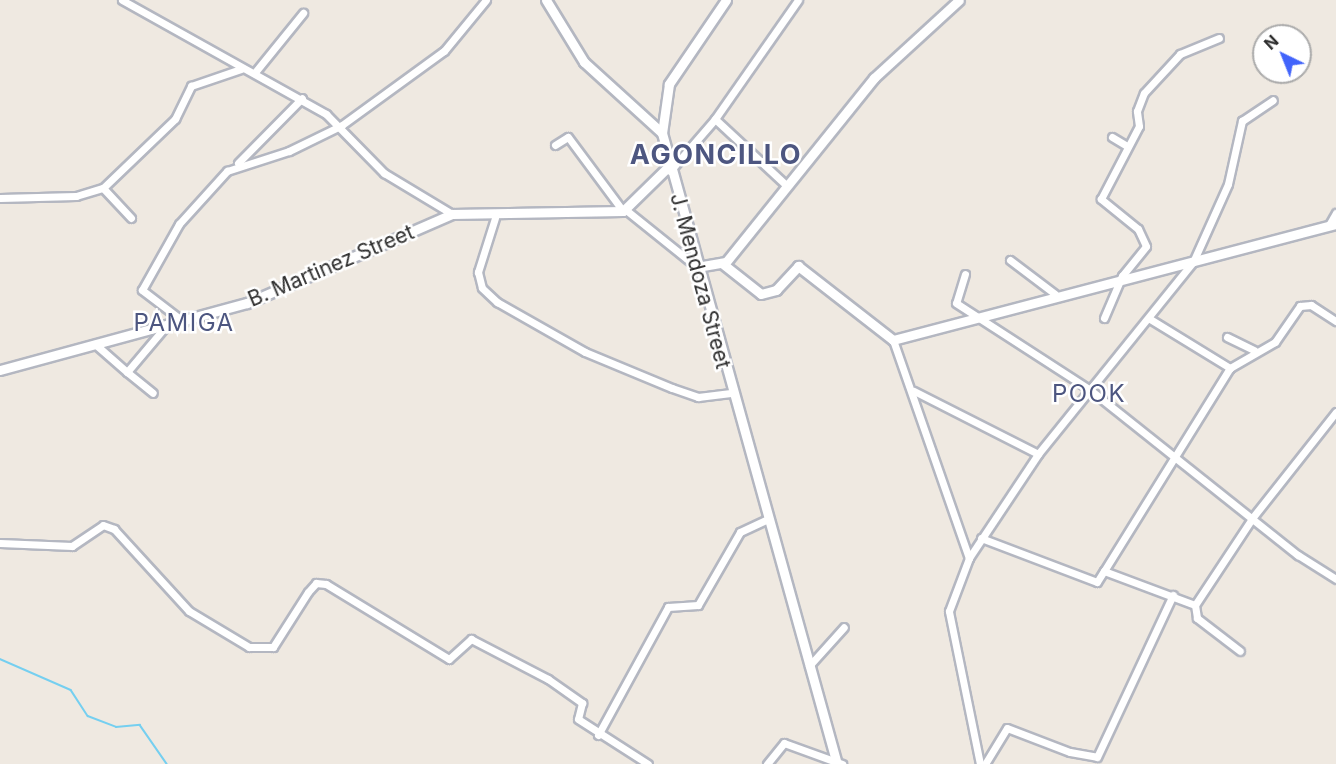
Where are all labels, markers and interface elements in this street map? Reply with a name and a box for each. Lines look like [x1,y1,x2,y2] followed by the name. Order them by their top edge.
[1252,24,1312,84] north arrow
[1260,31,1282,54] text: N
[630,139,802,171] district label: AGONCILLO
[664,191,736,371] street label: J. Mendoza Street
[244,220,418,312] street label: B. Martinez Street
[133,309,235,337] district label: PAMIGA
[1052,380,1126,408] district label: POOK

